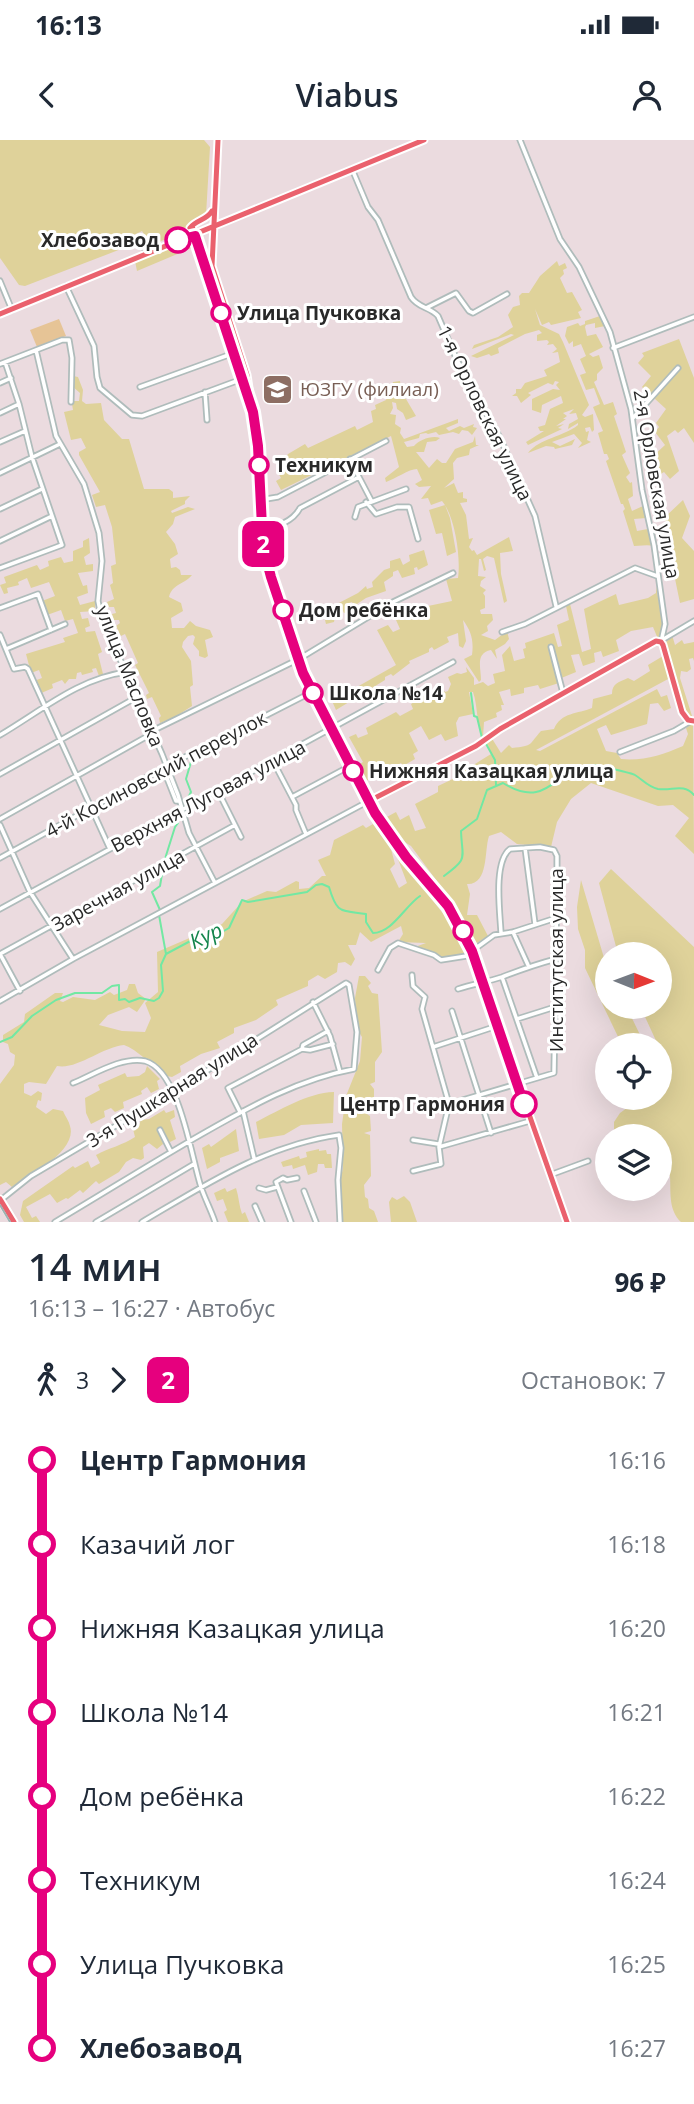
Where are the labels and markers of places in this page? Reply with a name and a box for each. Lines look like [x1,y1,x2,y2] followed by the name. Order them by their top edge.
[41,227,159,253] place label: Хлебозавод
[165,227,191,253] marker: Хлебозавод
[237,300,401,326] place label: Улица Пучковка
[211,303,231,323] marker: Улица Пучковка
[260,372,294,406] school or university icon: ЮЗГУ (филиал)
[300,376,439,402] place label: ЮЗГУ (филиал)
[275,452,373,478] place label: Техникум
[249,455,269,475] marker: Техникум
[299,597,428,623] place label: Дом ребёнка
[273,600,293,620] marker: Дом ребёнка
[329,680,443,706] place label: Школа №14
[303,683,323,703] marker: Школа №14
[369,758,614,784] place label: Нижняя Казацкая улица
[343,761,363,781] marker: Нижняя Казацкая улица
[453,921,473,941] unlabelled marker
[339,1091,505,1117] place label: Центр Гармония
[511,1091,537,1117] marker: Центр Гармония

